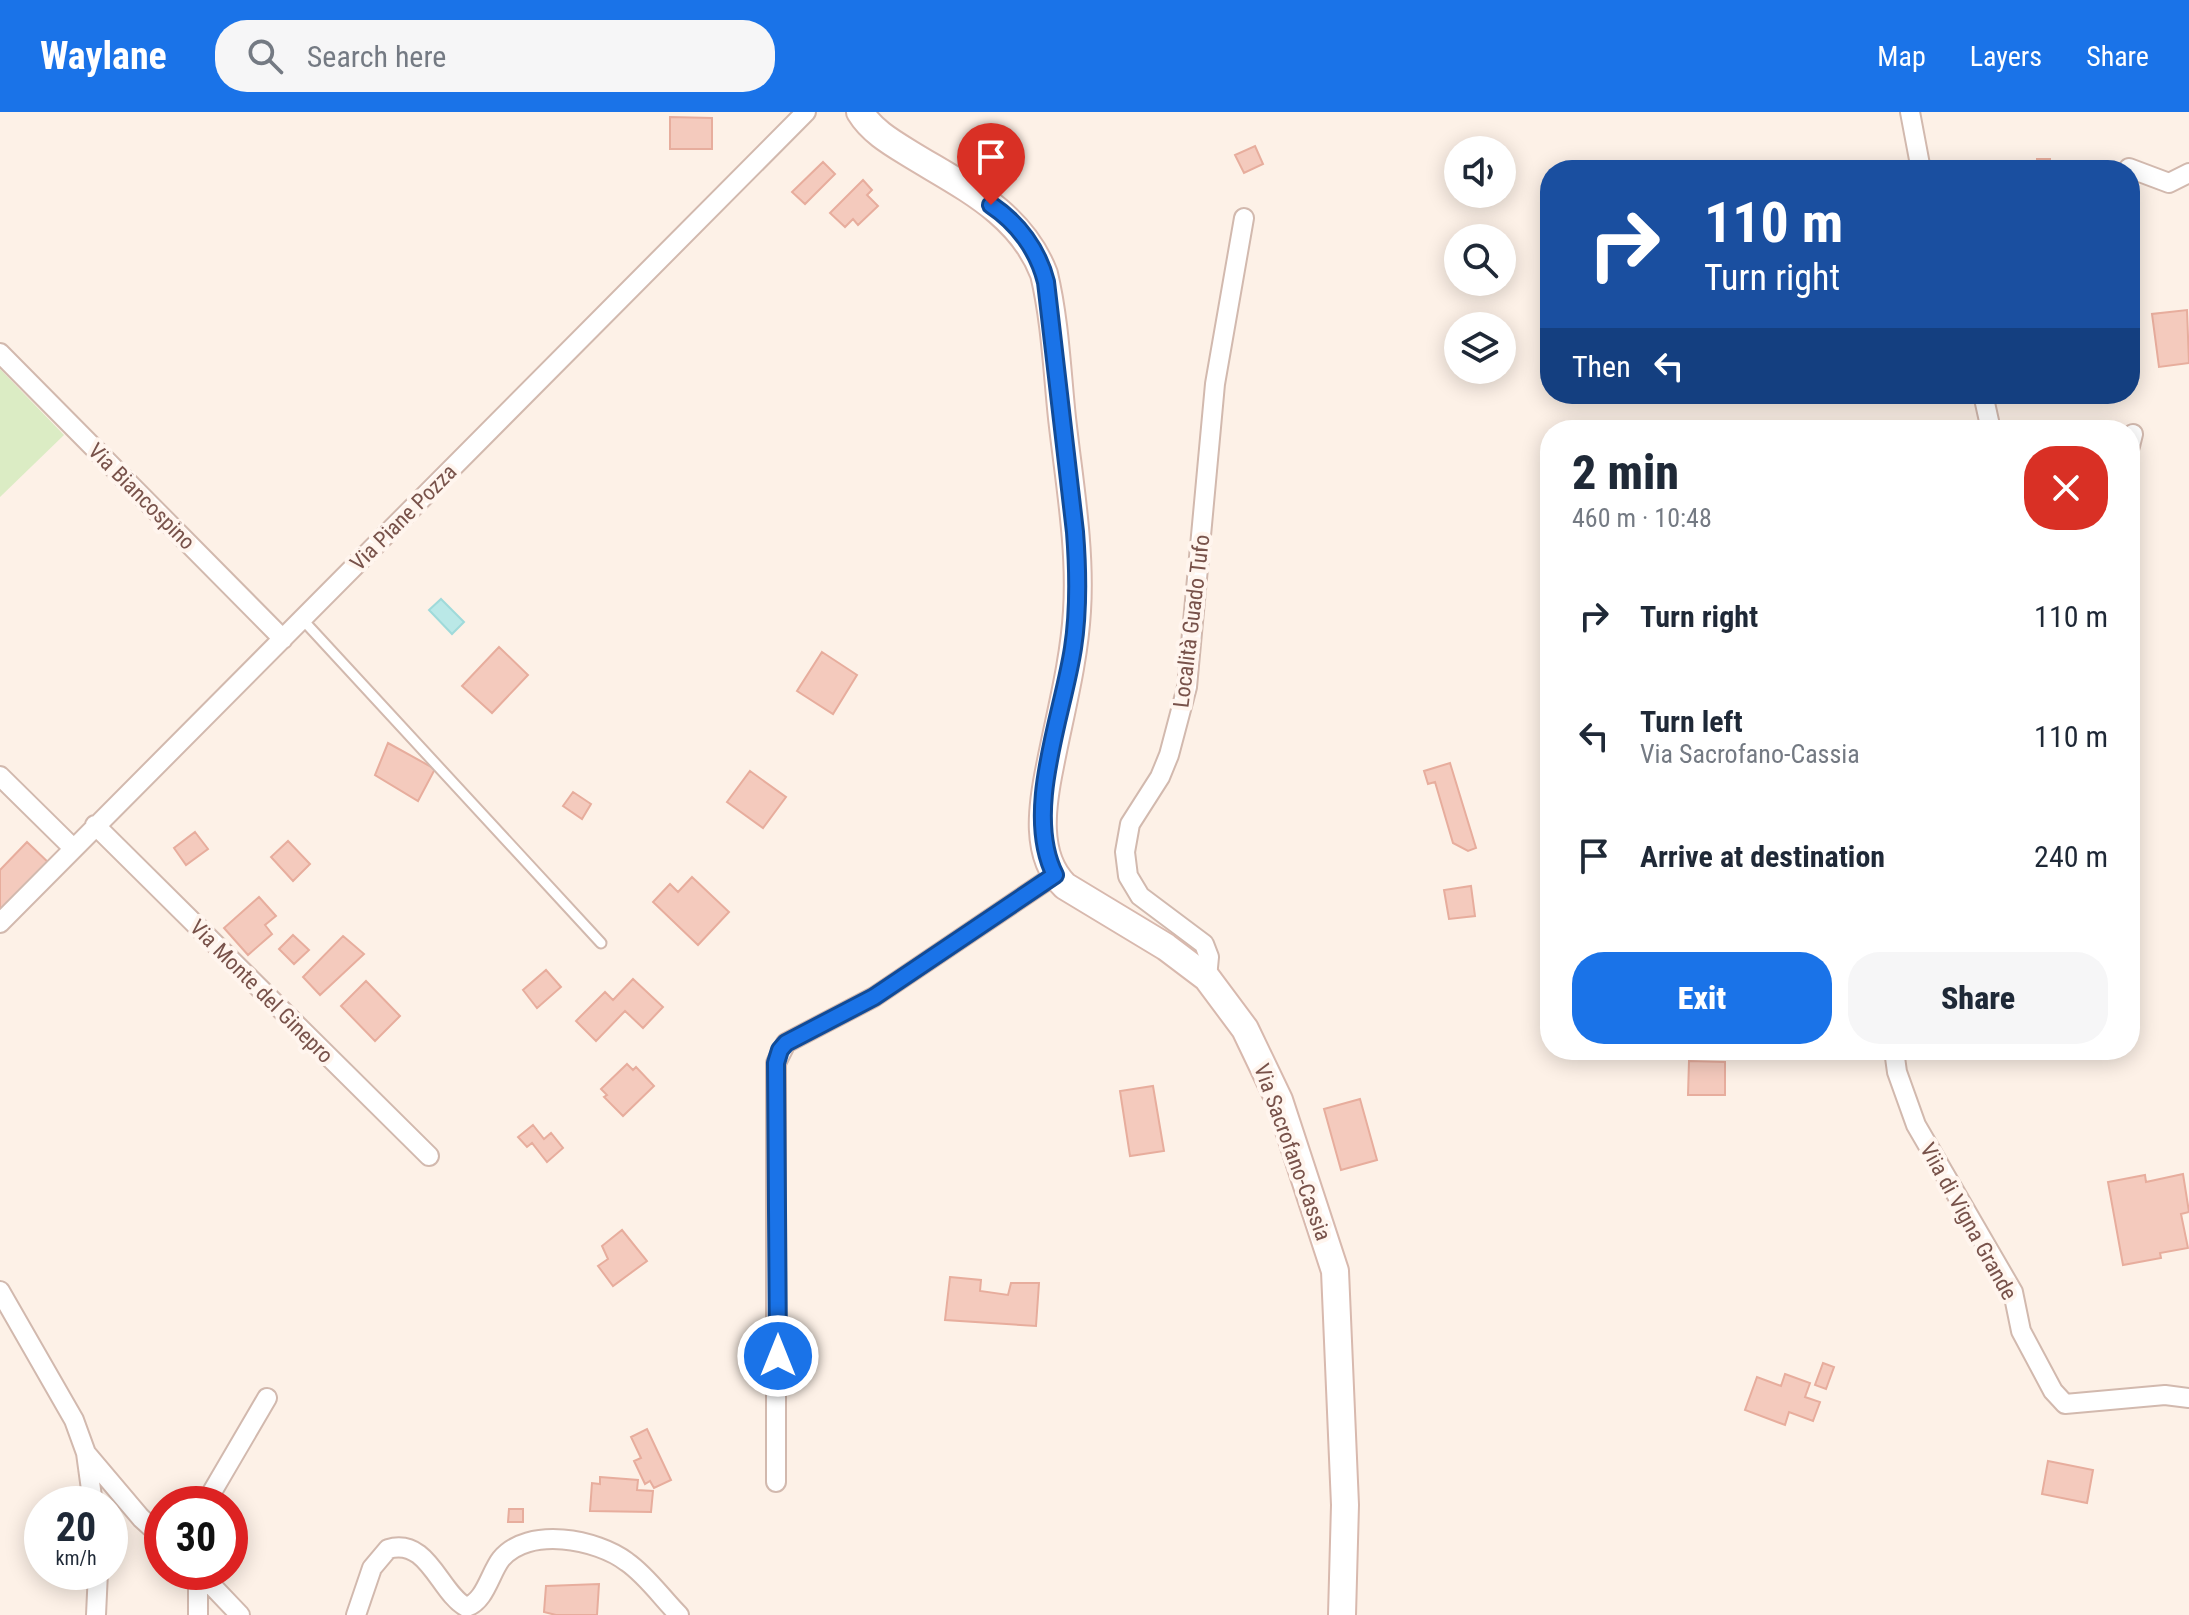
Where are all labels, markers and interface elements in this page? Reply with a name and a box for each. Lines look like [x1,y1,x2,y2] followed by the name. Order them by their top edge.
[215,20,775,92] search box
[40,34,167,78] text: Waylane
[243,34,287,78] icon: search
[307,39,446,74] text: Search here
[1877,40,1926,73] text: Map
[1970,40,2042,73] text: Layers
[2086,40,2149,73] text: Share
[957,123,1025,205] pin
[969,135,1013,179] icon: arrive
[1444,136,1516,384] map controls
[1444,136,1516,208] button: sound
[1704,190,1843,256] text: 110 m
[1572,192,1676,296] icon: right
[1444,224,1516,296] button: search
[1704,257,1840,299] text: Turn right
[1444,312,1516,384] button: layers
[1647,344,1691,388] icon: left
[1572,349,1631,384] text: Then
[83,438,200,555] street label: Via Biancospino
[1572,444,1679,501] text: 2 min
[2024,446,2108,530] button: close
[345,459,462,576] street label: Via Piane Pozza
[1572,503,1712,533] text: 460 m · 10:48
[1168,533,1215,709] street label: Località Guado Tufo
[1572,594,1616,638] icon: right
[1640,599,1758,634] text: Turn right
[2034,599,2108,634] text: 110 m
[1640,704,1743,739] text: Turn left
[1572,714,1616,758] icon: left
[2034,719,2108,754] text: 110 m
[1640,739,1860,769] text: Via Sacrofano-Cassia
[1572,834,1616,878] icon: arrive
[1640,839,1885,874] text: Arrive at destination
[2034,839,2108,874] text: 240 m
[185,915,338,1068] street label: Via Monte del Ginepro
[1572,952,1832,1044] button: Exit
[1848,952,2108,1044] button: Share
[1249,1061,1336,1244] street label: Via Sacrofano-Cassia
[1915,1139,2022,1304] street label: Viia di Vigna Grande
[736,1314,820,1398] position arrow
[144,1486,248,1590] speed limit sign: 30
[56,1504,96,1551] text: 20
[55,1546,97,1570] text: km/h

